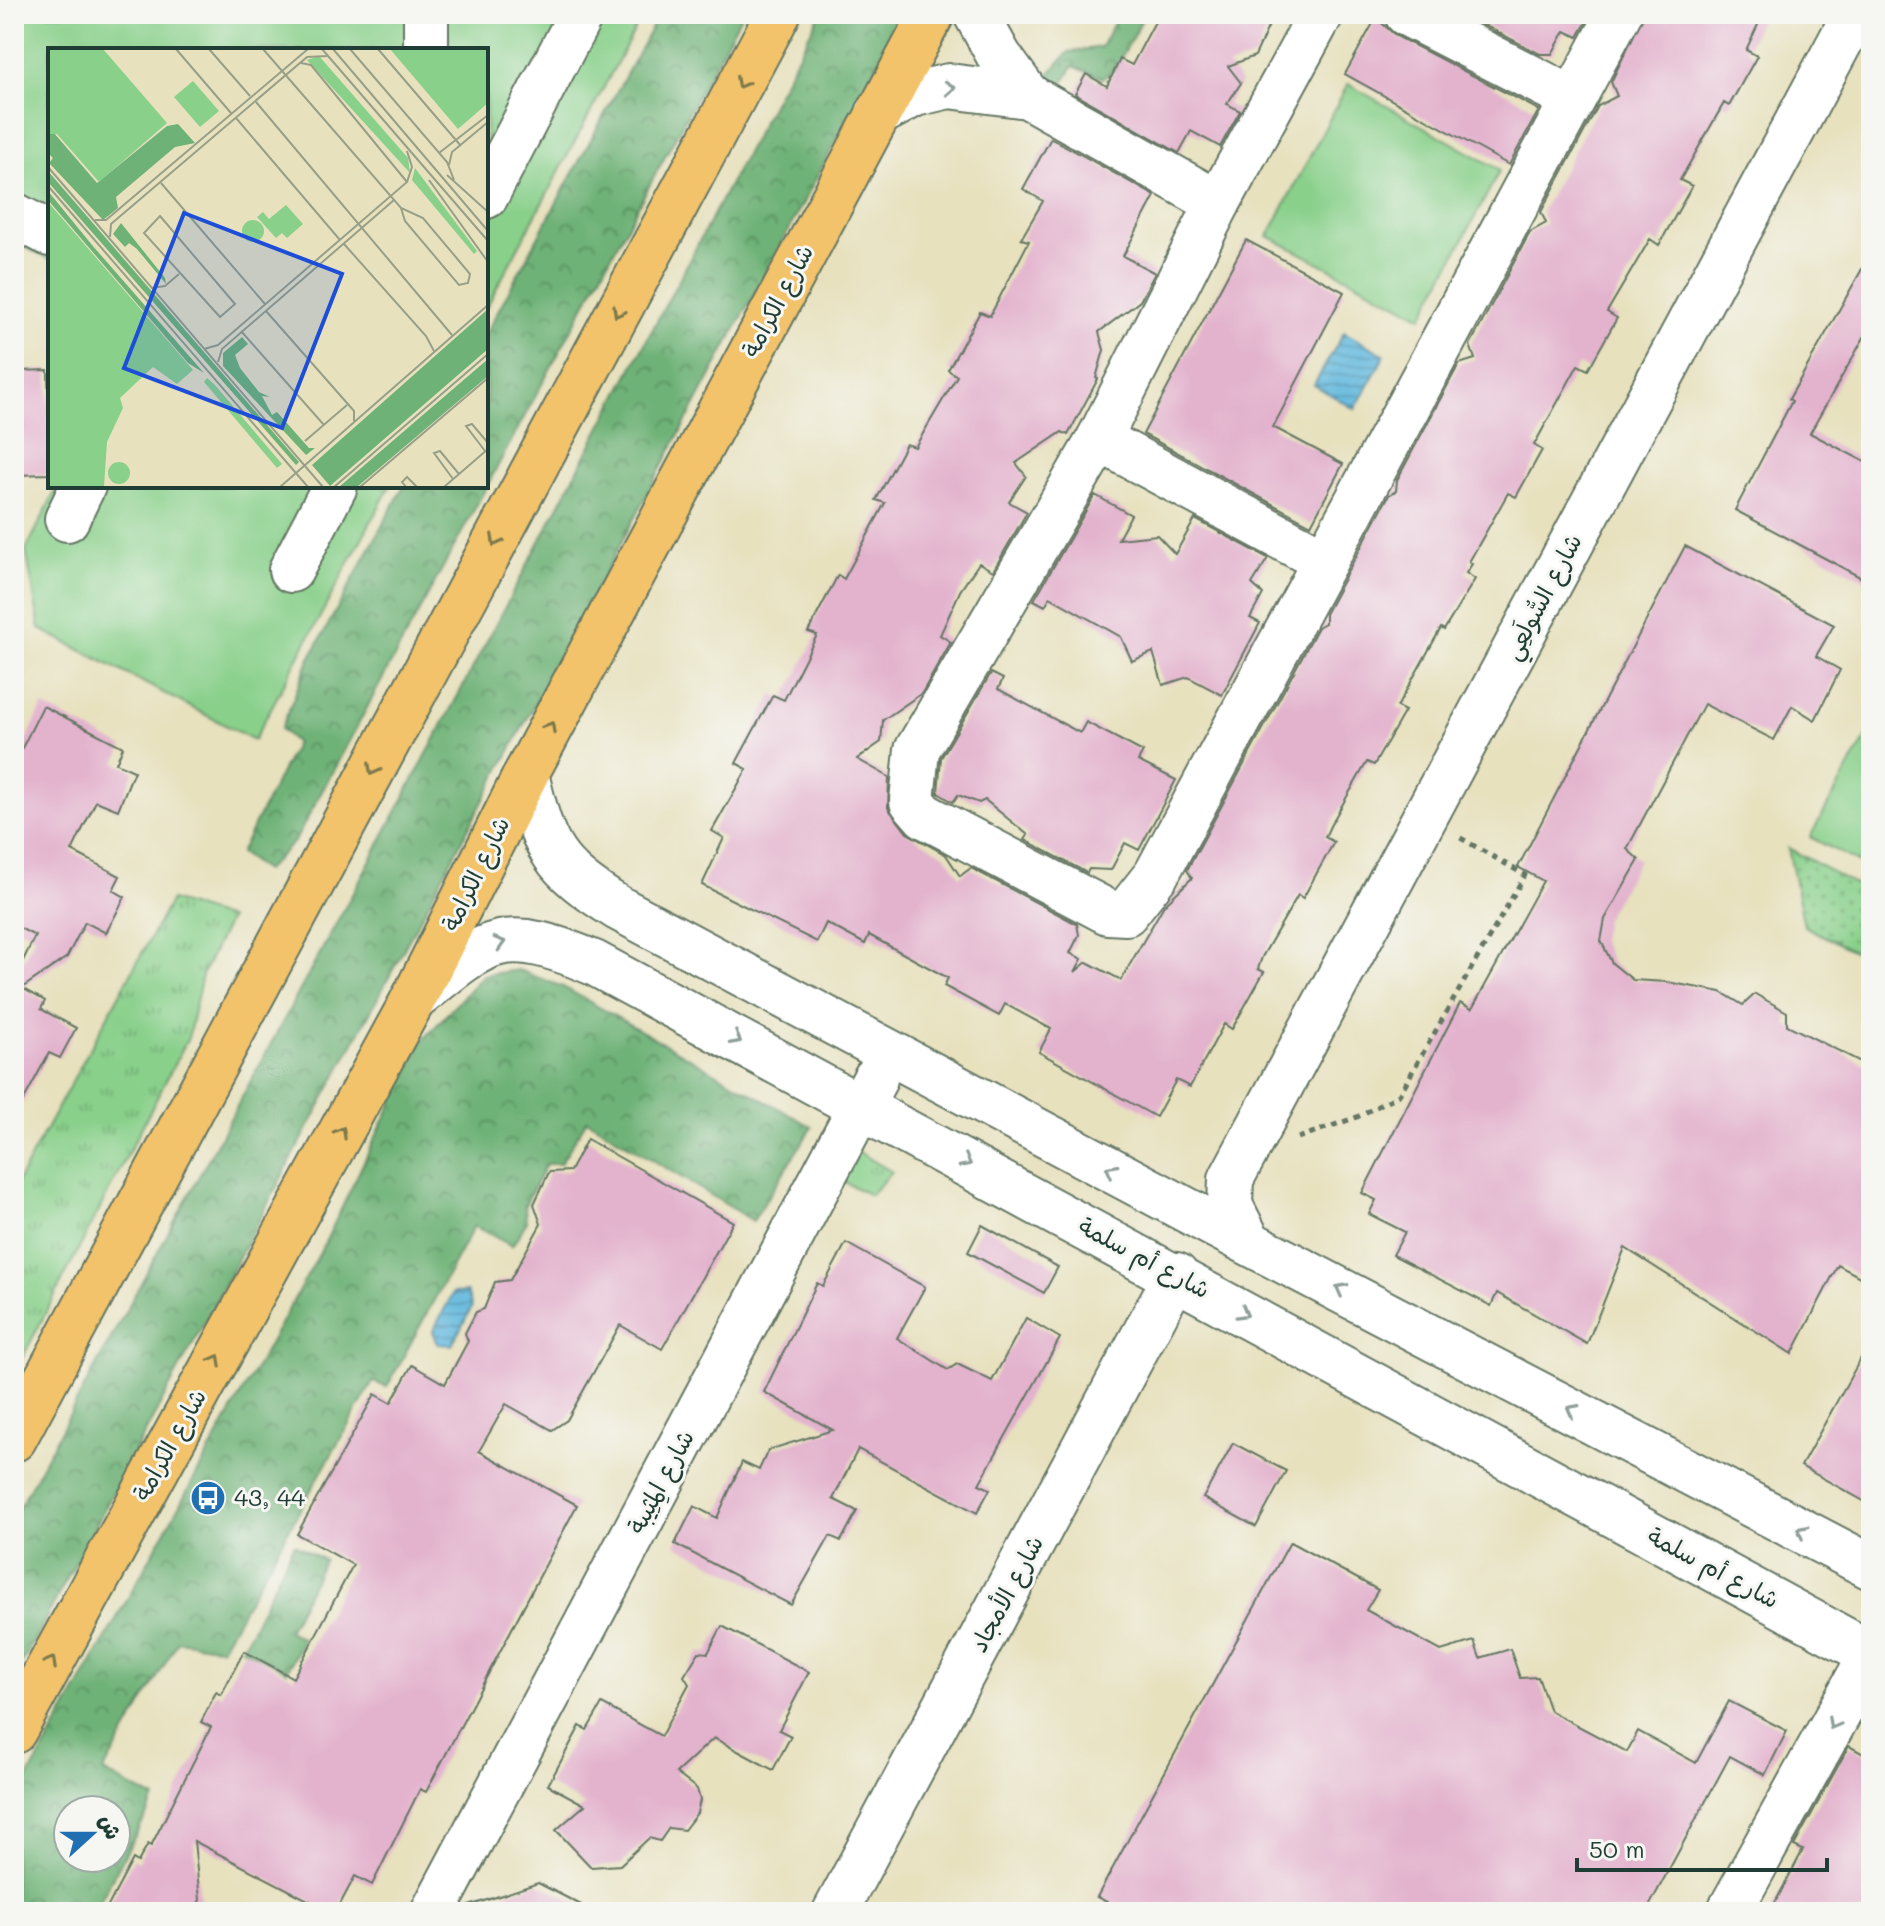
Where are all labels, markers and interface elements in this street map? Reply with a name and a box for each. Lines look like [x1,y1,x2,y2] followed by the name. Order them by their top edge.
[48,48,488,488] inset map
[736,74,751,89] one-way arrow
[944,80,957,97] one-way arrow
[734,239,822,363] street label: شارع الكرامة
[613,304,628,318] one-way arrow
[1495,528,1594,668] street label: شارع السُّولَعِي
[490,533,505,547] one-way arrow
[541,721,556,736] one-way arrow
[367,762,382,776] one-way arrow
[434,811,518,937] street label: شارع الكرامة
[493,936,507,952] one-way arrow
[728,1030,743,1045] one-way arrow
[331,1127,347,1141] one-way arrow
[957,1153,972,1168] one-way arrow
[1104,1164,1119,1179] one-way arrow
[1072,1209,1216,1308] street label: شارع أم سلمة
[1335,1284,1350,1299] one-way arrow
[1235,1303,1249,1319] one-way arrow
[207,1354,222,1369] one-way arrow
[125,1383,215,1507] street label: شارع الكرامة
[1565,1405,1580,1420] one-way arrow
[619,1424,703,1540] street label: شارع المِثِيبة
[189,1479,227,1517] bus stop icon: 43, 44
[234,1481,305,1512] place label: 43, 44
[1641,1519,1785,1618] street label: شارع أم سلمة
[1796,1525,1810,1540] one-way arrow
[962,1530,1052,1658] street label: شارع الأمجاد
[42,1656,57,1671] one-way arrow
[1828,1715,1843,1730] one-way arrow
[52,1794,132,1874] north arrow
[93,1810,129,1843] text: ش
[1577,1822,1827,1872] scale bar
[1589,1833,1645,1864] text: 50 m

